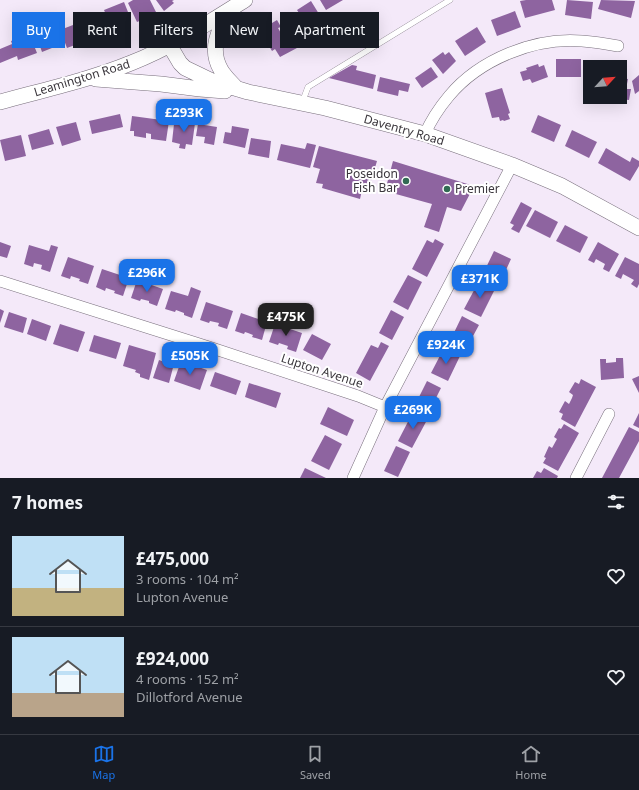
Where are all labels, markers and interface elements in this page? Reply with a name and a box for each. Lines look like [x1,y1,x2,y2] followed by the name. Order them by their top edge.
[12,12,65,48] chip: Buy
[73,12,131,48] chip: Rent
[139,12,207,48] chip: Filters
[215,12,272,48] chip: New
[280,12,379,48] chip: Apartment
[32,55,132,100] street label: Leamington Road
[583,60,627,104] north arrow
[583,60,627,104] map controls
[156,99,212,133] pin: £293K
[165,103,203,121] text: £293K
[362,110,446,149] street label: Daventry Road
[346,165,398,196] place label: Poseidon Fish Bar
[401,176,411,186] marker: Poseidon Fish Bar
[455,180,500,197] place label: Premier
[442,184,452,194] marker: Premier
[119,259,175,293] pin: £296K
[128,263,166,281] text: £296K
[452,265,508,299] pin: £371K
[461,269,499,287] text: £371K
[258,303,314,337] pin: £475K
[267,307,305,325] text: £475K
[418,331,474,365] pin: £924K
[427,335,465,353] text: £924K
[162,342,218,376] pin: £505K
[171,346,209,364] text: £505K
[279,349,366,392] street label: Lupton Avenue
[385,396,441,430] pin: £269K
[394,400,432,418] text: £269K
[12,491,83,514] text: 7 homes
[605,491,627,513] icon: filters
[136,547,209,570] text: £475,000
[44,552,92,600] icon: home
[605,565,627,587] icon: heart
[136,570,239,588] text: 3 rooms · 104 m²
[136,588,228,606] text: Lupton Avenue
[136,647,209,670] text: £924,000
[44,653,92,701] icon: home
[605,666,627,688] icon: heart
[136,670,239,688] text: 4 rooms · 152 m²
[136,688,243,706] text: Dillotford Avenue
[92,743,115,782] tab: Map
[300,743,331,782] tab: Saved
[515,743,547,782] tab: Home

